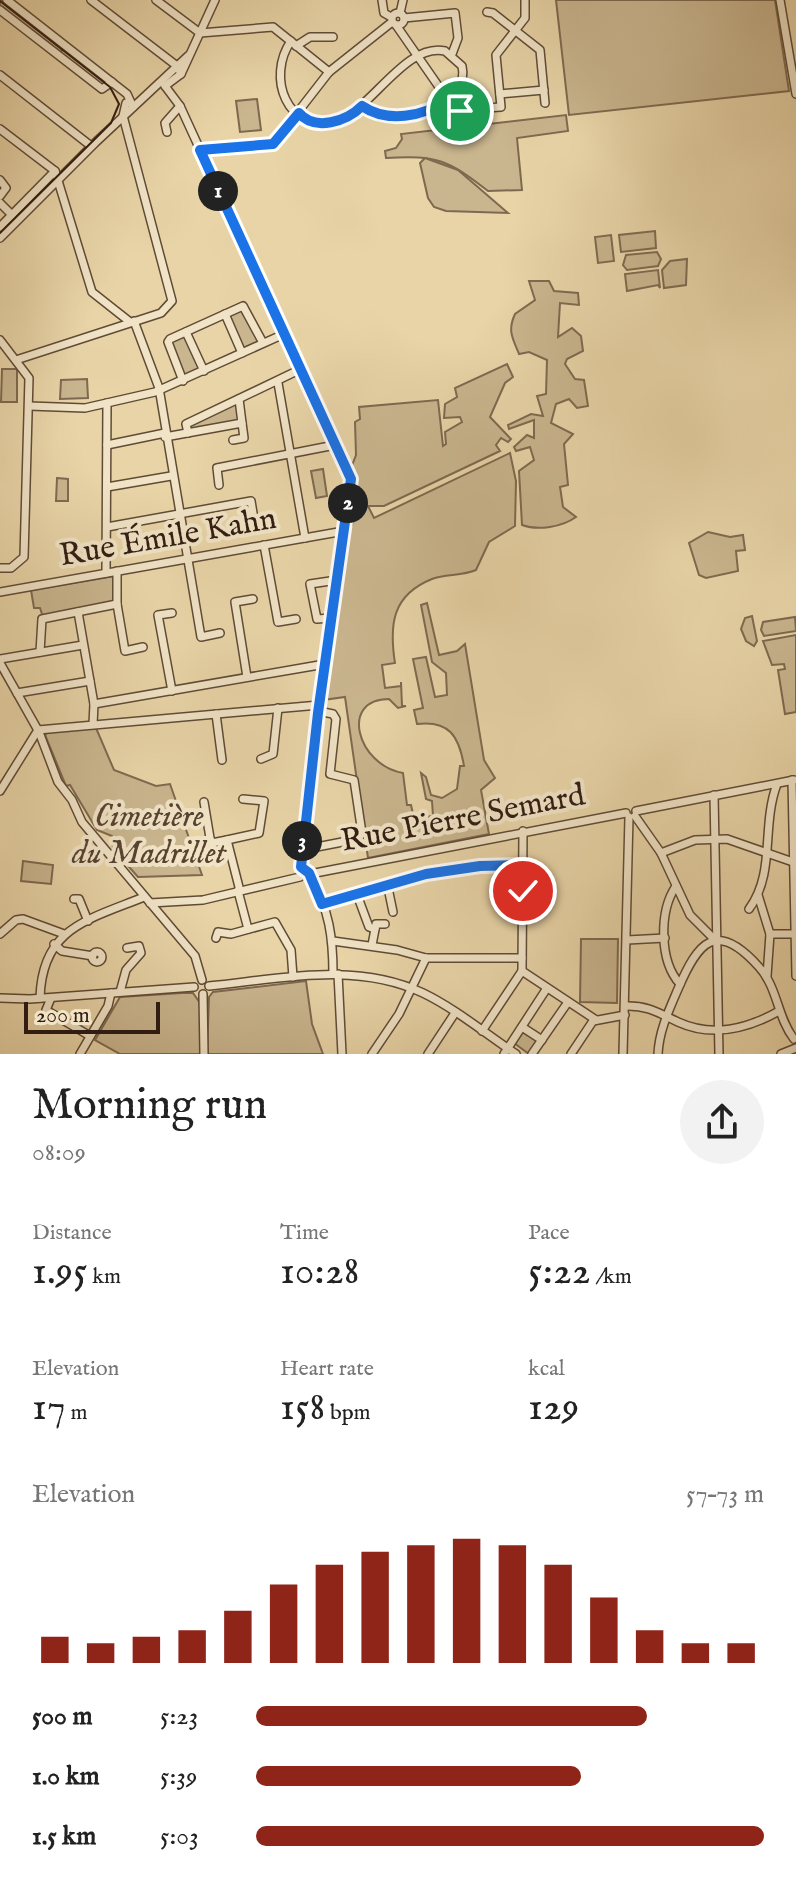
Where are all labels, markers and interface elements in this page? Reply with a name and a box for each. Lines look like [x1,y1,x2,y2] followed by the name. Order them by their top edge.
[426,77,494,145] pin
[438,89,482,133] icon: arrive
[198,171,238,211] pin: 1
[214,177,222,205] text: 1
[328,483,368,523] pin: 2
[343,489,353,517] text: 2
[56,498,280,577] street label: Rue Émile Kahn
[338,775,589,863] street label: Rue Pierre Semard
[71,797,228,875] park label: Cimetière du Madrillet
[282,821,322,861] pin: 3
[298,827,306,855] text: 3
[489,857,557,925] pin
[501,869,545,913] icon: check
[24,998,160,1034] scale bar
[36,1002,90,1030] text: 200 m
[32,1078,267,1134] text: Morning run
[680,1080,764,1164] button: share
[32,1136,86,1169] text: 08:09
[32,1219,112,1247] text: Distance
[280,1219,329,1247] text: Time
[528,1219,570,1247] text: Pace
[32,1247,87,1298] text: 1.95
[280,1247,359,1298] text: 10:28
[528,1247,591,1298] text: 5:22
[87,1263,121,1291] text: km
[591,1263,632,1291] text: /km
[32,1355,119,1383] text: Elevation
[280,1355,374,1383] text: Heart rate
[528,1355,565,1383] text: kcal
[32,1383,66,1434] text: 17
[280,1383,325,1434] text: 158
[528,1383,579,1434] text: 129
[66,1399,87,1427] text: m
[325,1399,371,1427] text: bpm
[32,1478,135,1511] text: Elevation
[686,1478,764,1511] text: 57–73 m
[32,1700,93,1733] text: 500 m
[160,1700,198,1733] text: 5:23
[32,1760,100,1793] text: 1.0 km
[160,1760,197,1793] text: 5:39
[32,1820,96,1853] text: 1.5 km
[160,1820,199,1853] text: 5:03

